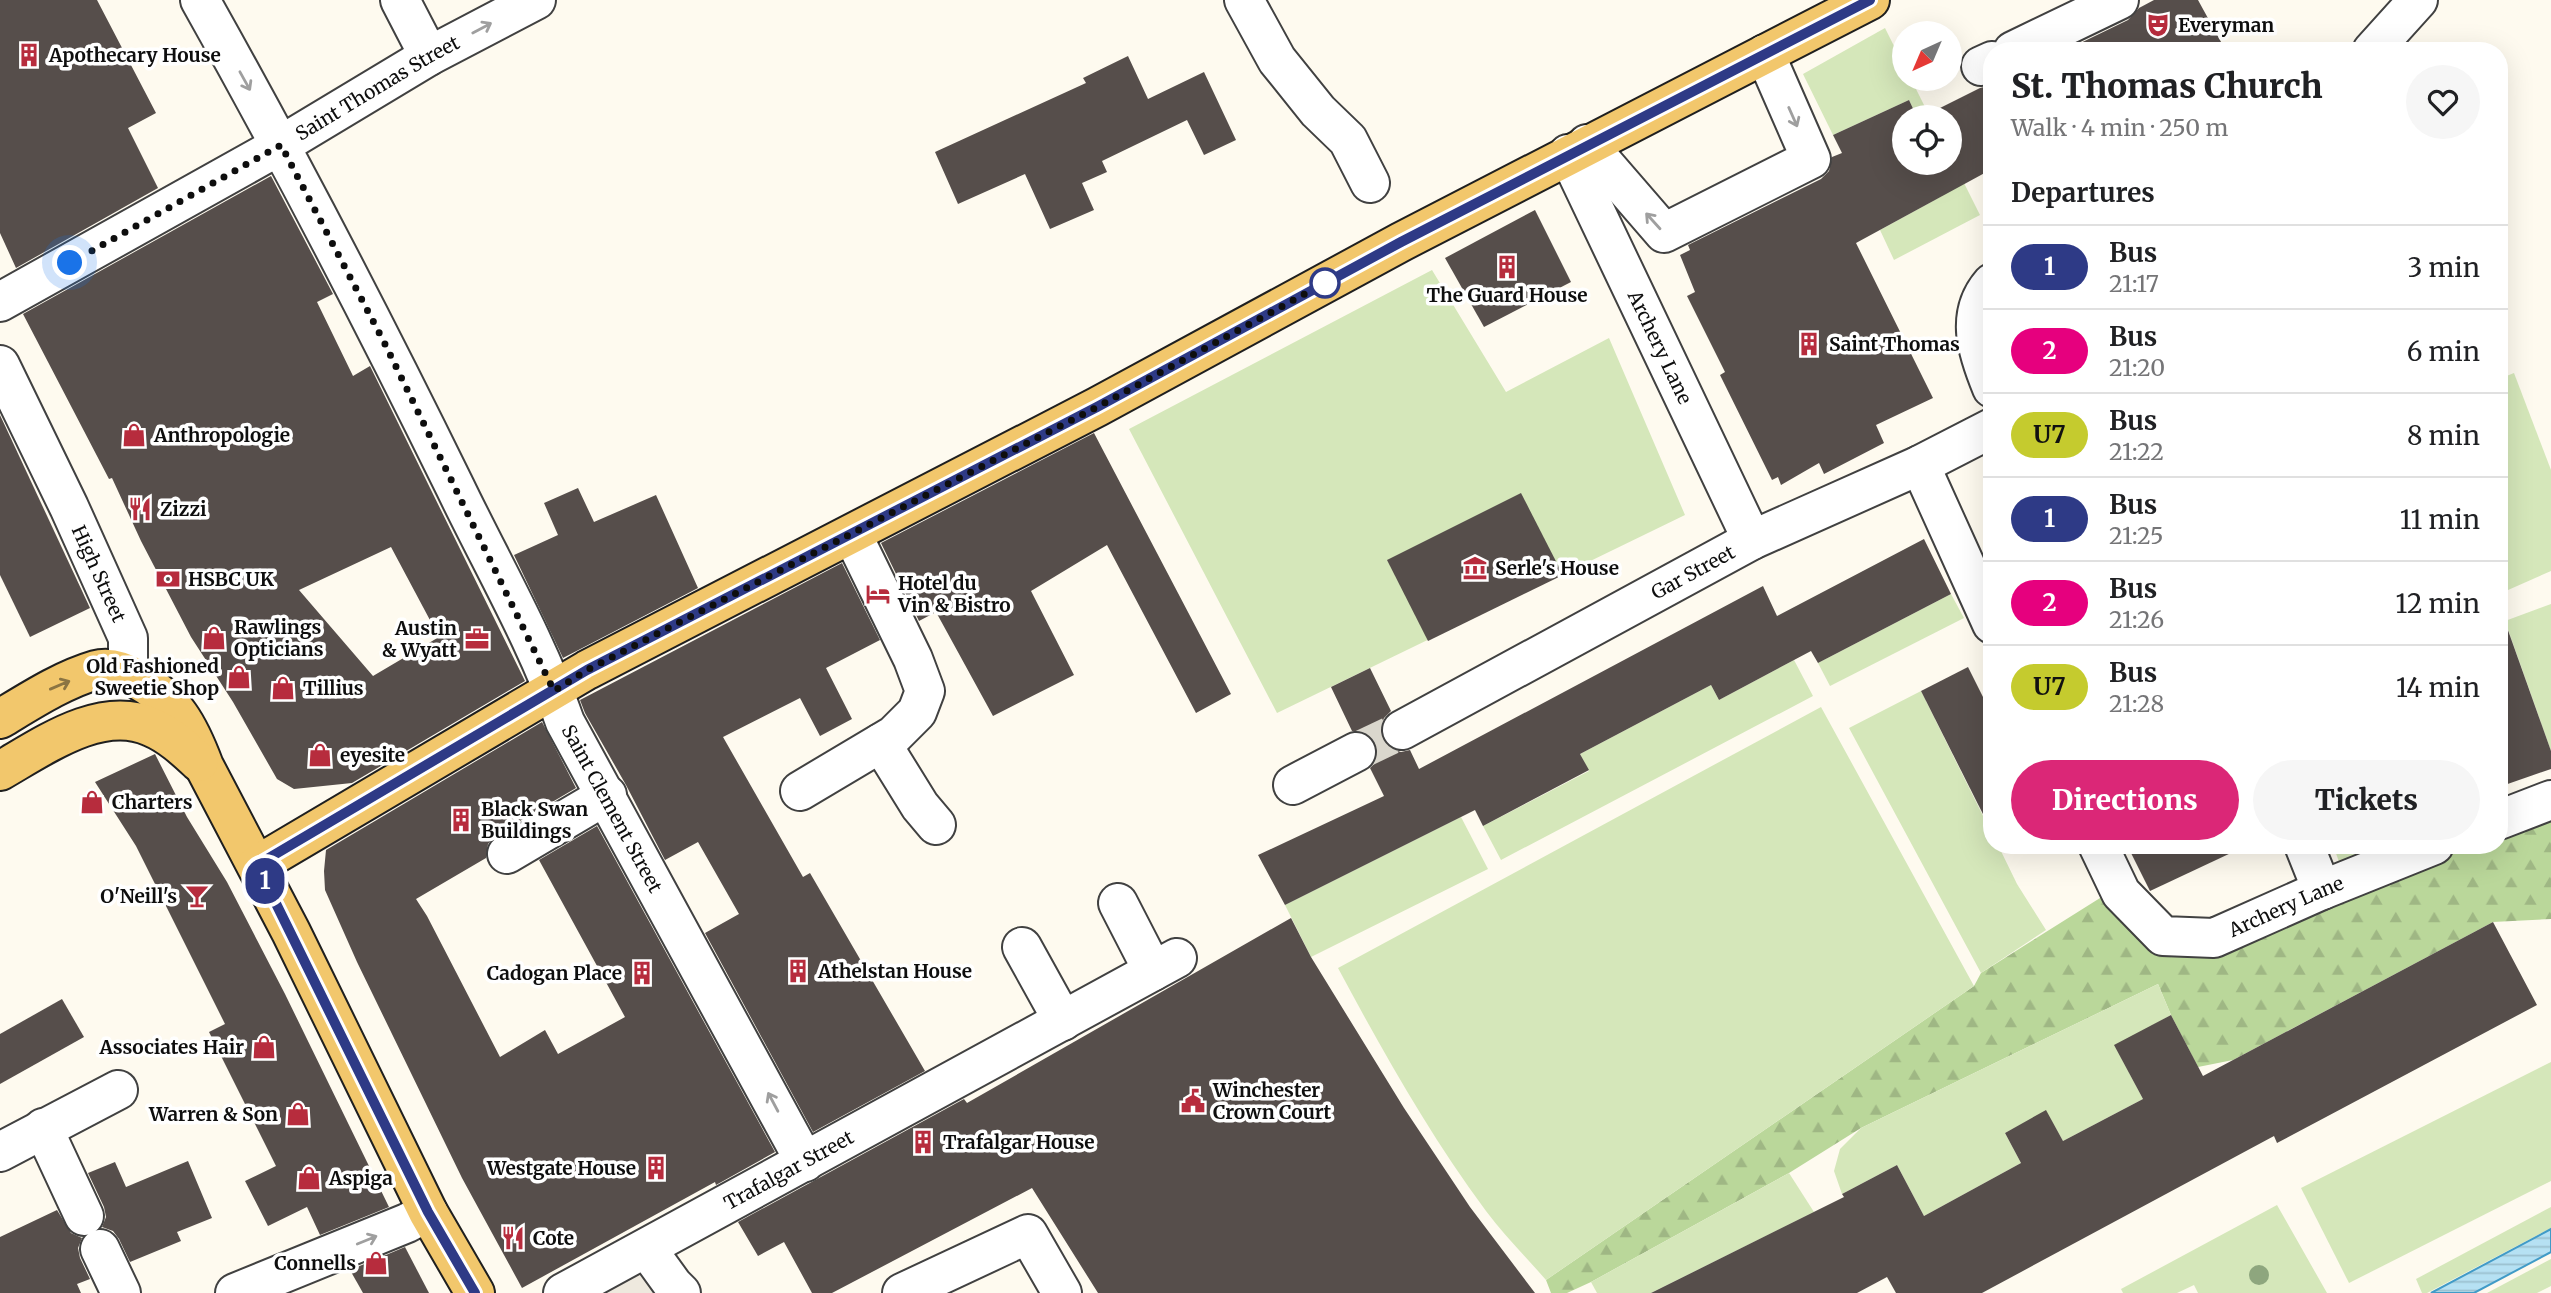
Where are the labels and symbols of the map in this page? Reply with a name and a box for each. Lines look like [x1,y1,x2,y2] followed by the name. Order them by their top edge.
[2144,11,2172,39] theatre icon: Everyman
[2178,13,2274,37] place label: Everyman
[472,20,492,34] one-way arrow
[1892,21,1962,91] north arrow
[291,30,464,146] street label: Saint Thomas Street
[15,41,43,69] building icon: Apothecary House
[48,43,221,67] place label: Apothecary House
[239,70,253,91] one-way arrow
[1787,105,1800,127] one-way arrow
[1645,212,1661,230] one-way arrow
[52,245,87,280] your location
[1493,253,1521,281] building icon: The Guard House
[1310,268,1340,298] unlabelled marker
[1426,283,1588,307] place label: The Guard House
[1622,286,1697,408] street label: Archery Lane
[1795,330,1823,358] building icon: Saint Thomas
[1829,332,1960,356] place label: Saint Thomas
[120,421,148,449] shop icon: Anthropologie
[153,423,290,447] place label: Anthropologie
[126,495,154,523] restaurant icon: Zizzi
[160,497,207,521] place label: Zizzi
[67,521,132,626] street label: High Street
[1647,539,1739,604] street label: Gar Street
[1461,554,1489,582] museum icon: Serle's House
[1495,556,1619,580] place label: Serle's House
[154,565,182,593] bank icon: HSBC UK
[188,567,275,591] place label: HSBC UK
[897,571,1011,617] place label: Hotel du Vin & Bistro
[864,580,892,608] hotel icon: Hotel du Vin & Bistro
[234,615,324,661] place label: Rawlings Opticians
[382,616,457,662] place label: Austin & Wyatt
[200,624,228,652] shop icon: Rawlings Opticians
[463,625,491,653] office icon: Austin & Wyatt
[86,654,219,700] place label: Old Fashioned Sweetie Shop
[225,663,253,691] shop icon: Old Fashioned Sweetie Shop
[269,674,297,702] shop icon: Tillius
[303,676,364,700] place label: Tillius
[48,678,70,691] one-way arrow
[557,720,668,897] street label: Saint Clement Street
[306,741,334,769] shop icon: eyesite
[340,743,405,767] place label: eyesite
[78,788,106,816] shop icon: Charters
[112,790,193,814] place label: Charters
[481,797,588,843] place label: Black Swan Buildings
[447,806,475,834] building icon: Black Swan Buildings
[242,858,288,904] line badge: 1
[2224,871,2347,942] street label: Archery Lane
[183,882,211,910] bar icon: O'Neill's
[100,884,177,908] place label: O'Neill's
[784,957,812,985] building icon: Athelstan House
[628,959,656,987] building icon: Cadogan Place
[817,959,972,983] place label: Athelstan House
[487,961,622,985] place label: Cadogan Place
[250,1033,278,1061] shop icon: Associates Hair
[98,1035,244,1059] place label: Associates Hair
[1212,1078,1332,1124] place label: Winchester Crown Court
[1179,1087,1207,1115] public building icon: Winchester Crown Court
[766,1092,779,1113] one-way arrow
[284,1100,312,1128] shop icon: Warren & Son
[148,1102,278,1126] place label: Warren & Son
[720,1125,858,1215] street label: Trafalgar Street
[909,1128,937,1156] building icon: Trafalgar House
[943,1130,1095,1154] place label: Trafalgar House
[642,1154,670,1182] building icon: Westgate House
[486,1156,636,1180] place label: Westgate House
[295,1164,323,1192] shop icon: Aspiga
[328,1166,393,1190] place label: Aspiga
[499,1224,527,1252] restaurant icon: Cote
[533,1226,574,1250] place label: Cote
[355,1232,377,1245] one-way arrow
[362,1249,390,1277] shop icon: Connells
[274,1251,356,1275] place label: Connells

